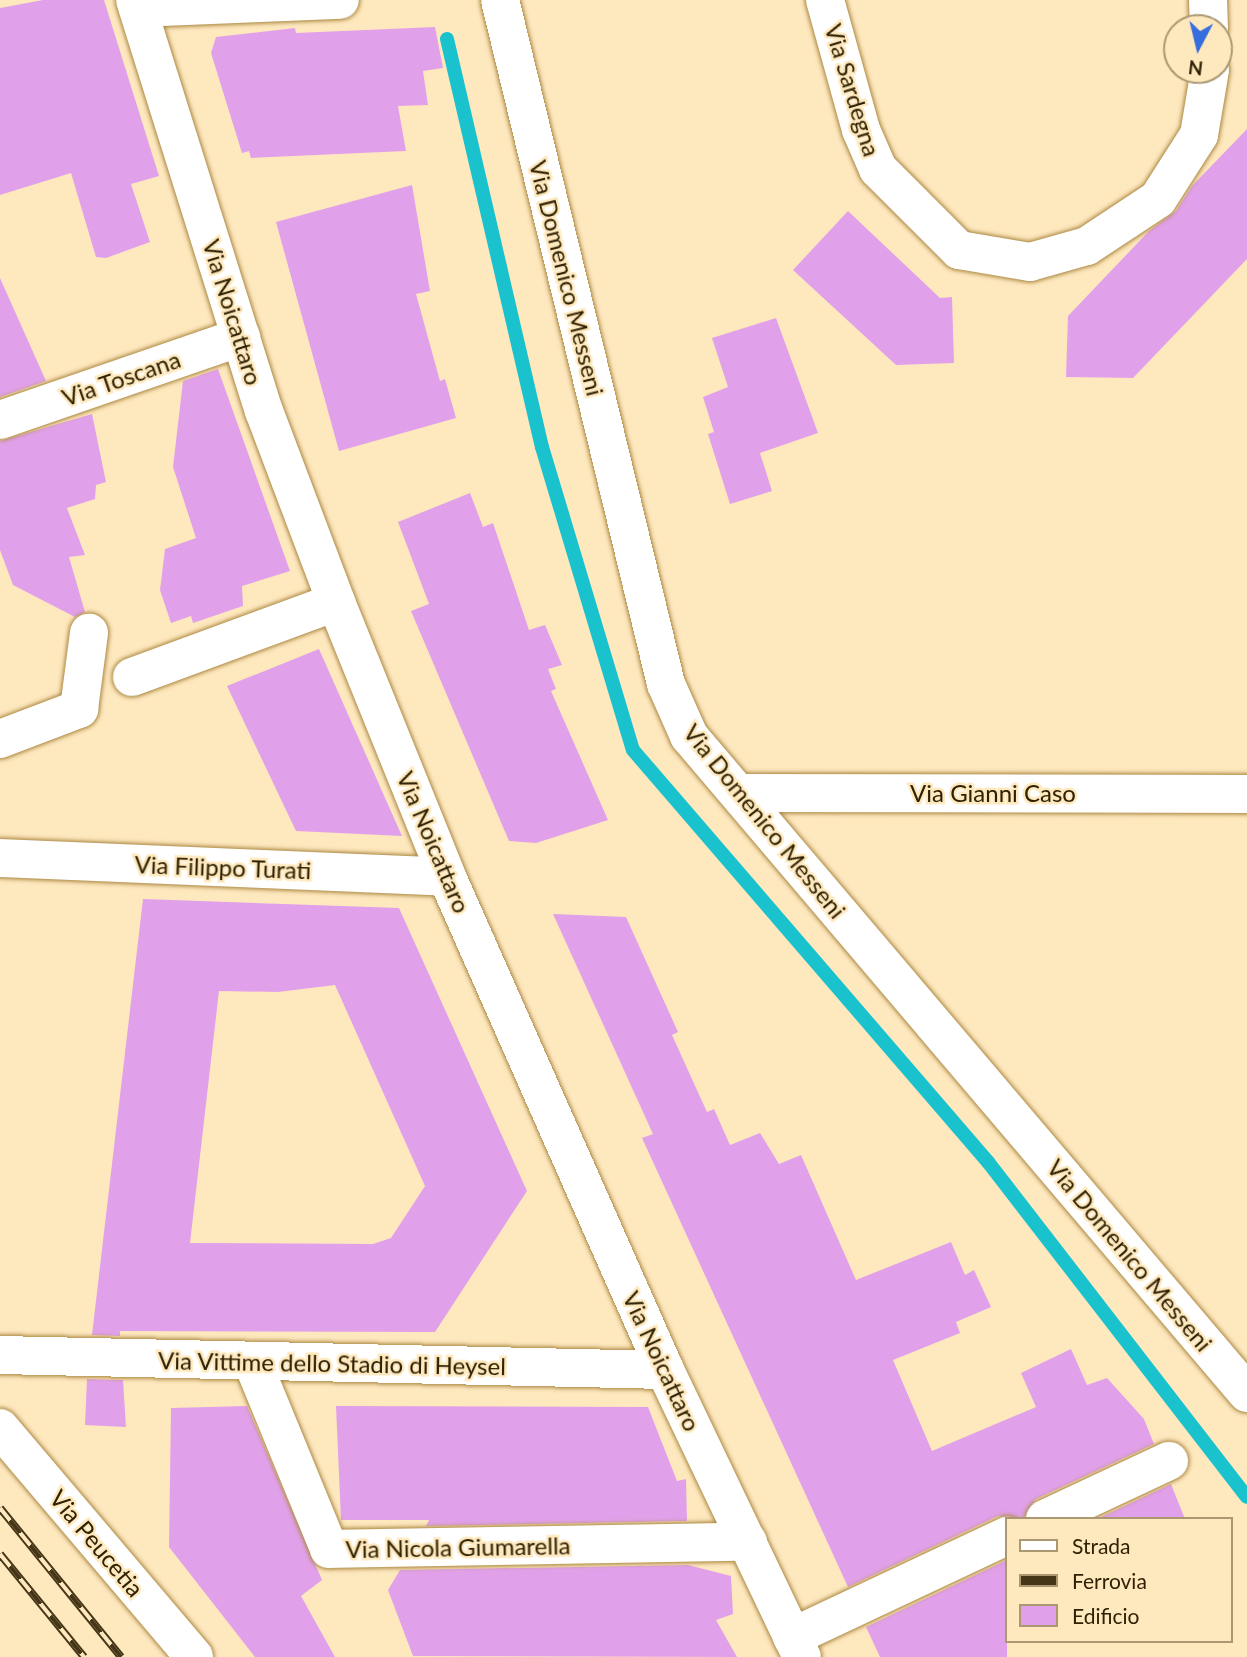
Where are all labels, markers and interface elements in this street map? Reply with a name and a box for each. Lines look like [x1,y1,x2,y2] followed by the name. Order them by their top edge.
[1163,14,1233,84] north arrow
[819,20,887,160] street label: Via Sardegna
[1187,56,1204,81] text: N
[524,157,610,399] street label: Via Domenico Messeni
[197,236,269,388] street label: Via Noicattaro
[58,344,184,412] street label: Via Toscana
[678,718,852,924] street label: Via Domenico Messeni
[391,767,477,917] street label: Via Noicattaro
[910,779,1076,807] street label: Via Gianni Caso
[134,850,312,884] street label: Via Filippo Turati
[1041,1153,1219,1357] street label: Via Domenico Messeni
[617,1287,707,1435] street label: Via Noicattaro
[157,1346,507,1380] street label: Via Vittime dello Stadio di Heysel
[44,1484,150,1602] street label: Via Peucetia
[1006,1517,1233,1643] legend
[345,1531,571,1563] street label: Via Nicola Giumarella
[1072,1533,1131,1558] text: Strada
[1072,1568,1147,1593] text: Ferrovia
[1072,1603,1139,1628] text: Edificio

